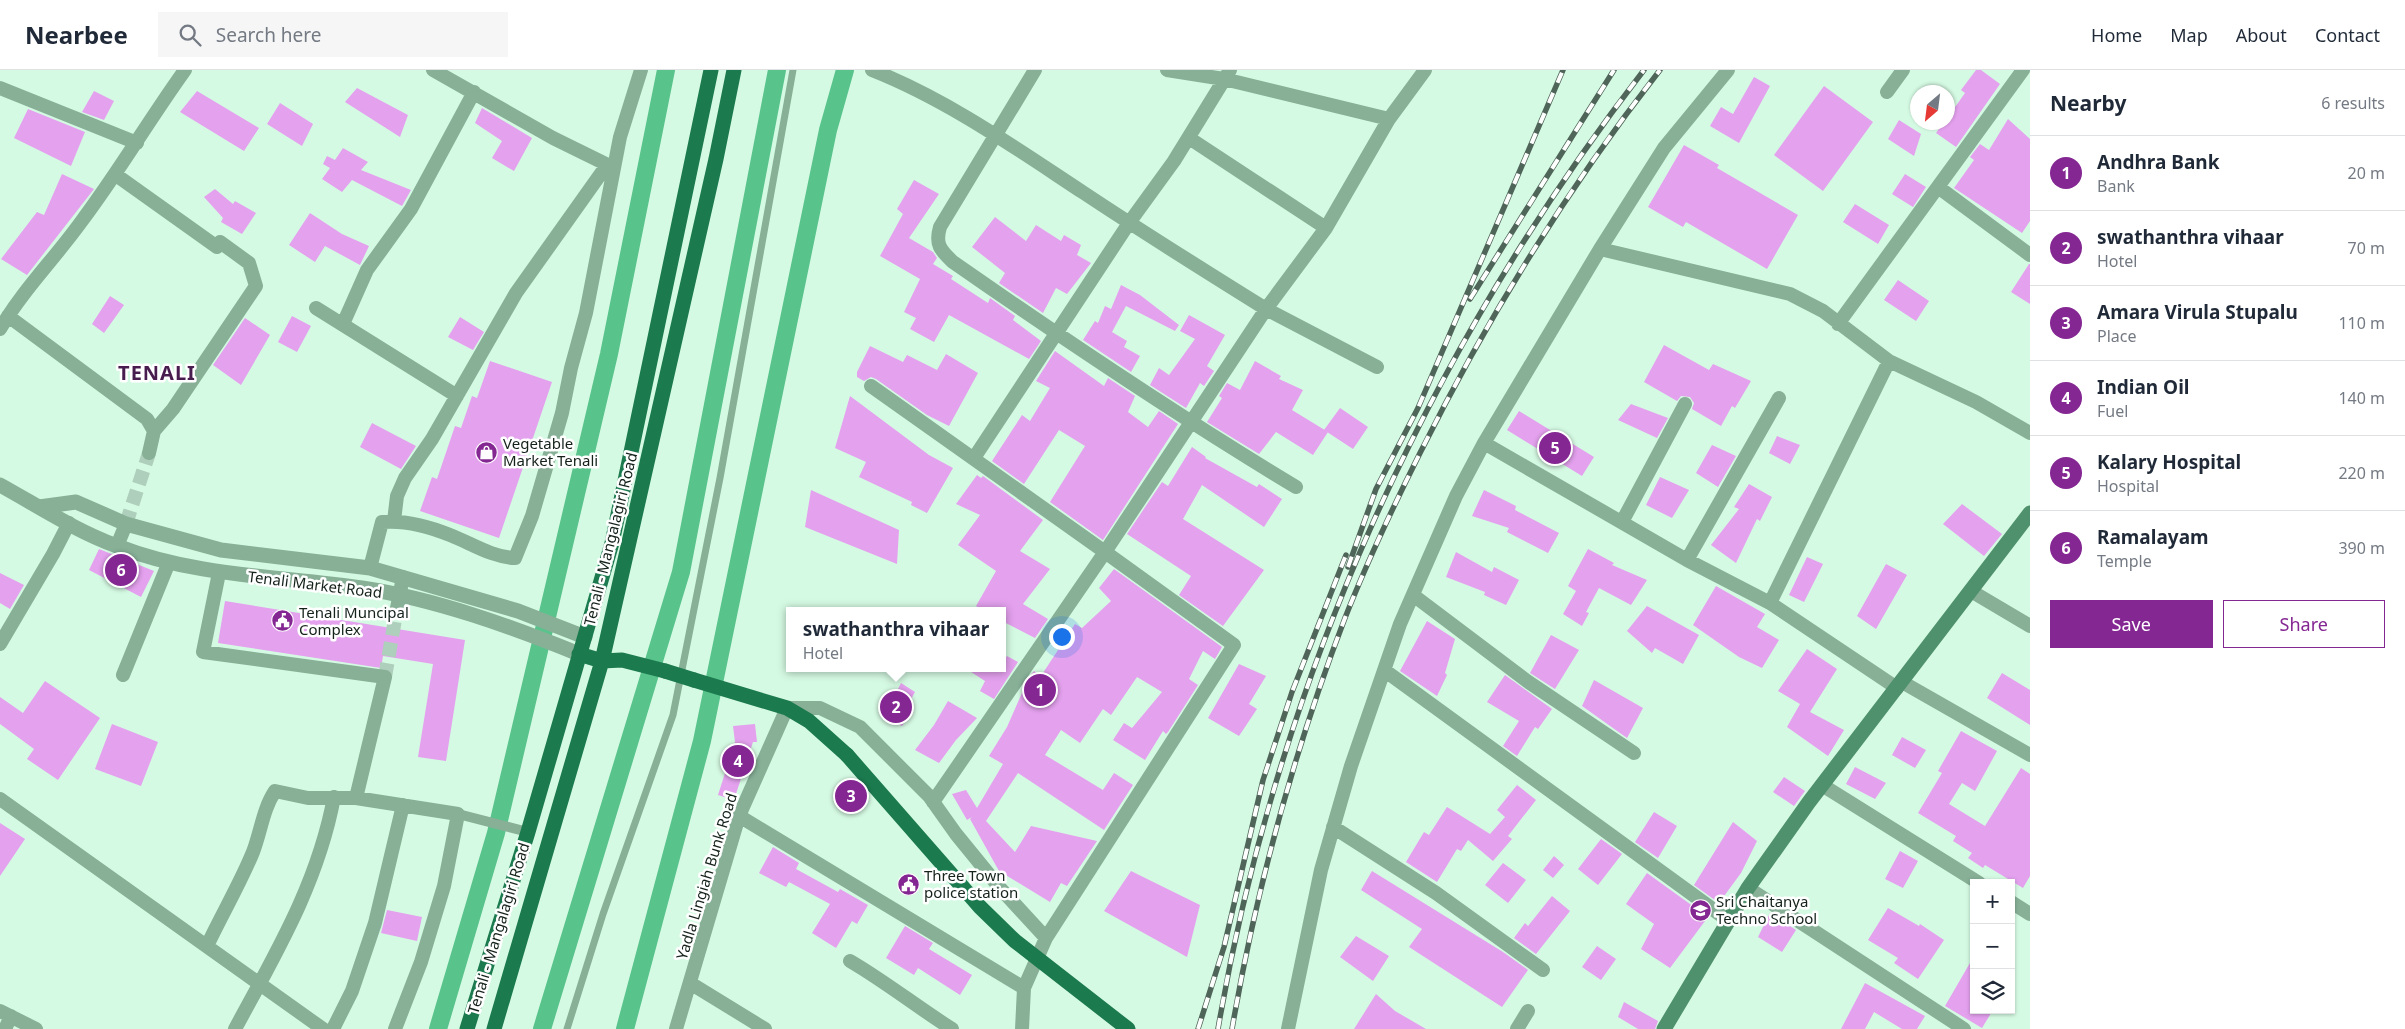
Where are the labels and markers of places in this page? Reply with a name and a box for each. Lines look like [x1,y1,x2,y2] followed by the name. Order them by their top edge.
[1539,429,1571,467] pin: 5
[503,433,598,470] place label: Vegetable Market Tenali
[475,440,499,464] shop icon: Vegetable Market Tenali
[105,551,137,589] pin: 6
[299,602,409,639] place label: Tenali Muncipal Complex
[271,609,295,633] public building icon: Tenali Muncipal Complex
[1024,671,1056,709] pin: 1
[880,688,912,726] pin: 2
[722,742,754,780] pin: 4
[835,777,867,815] pin: 3
[924,865,1018,902] place label: Three Town police station
[896,872,920,896] public building icon: Three Town police station
[1716,891,1817,928] place label: Sri Chaitanya Techno School
[1688,898,1712,922] school or university icon: Sri Chaitanya Techno School

